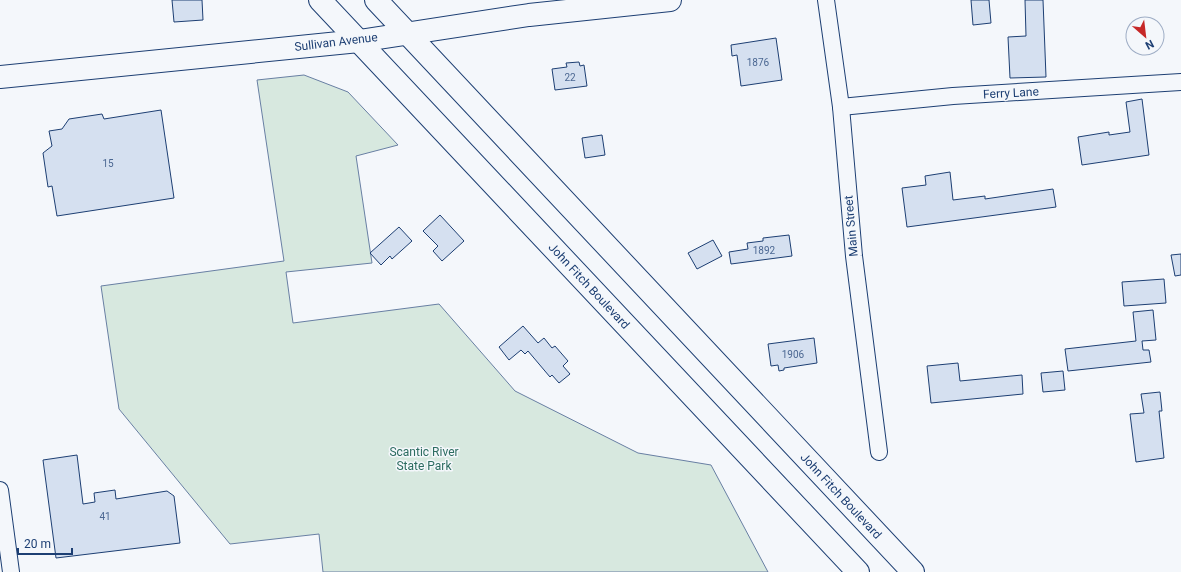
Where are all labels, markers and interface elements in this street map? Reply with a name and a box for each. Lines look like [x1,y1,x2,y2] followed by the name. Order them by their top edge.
[1125,16,1165,56] north arrow
[294,30,378,54] street label: Sullivan Avenue
[1143,37,1156,52] text: N
[747,57,770,68] house number: 1876
[564,72,576,83] house number: 22
[983,85,1039,101] street label: Ferry Lane
[102,158,114,169] house number: 15
[841,195,861,257] street label: Main Street
[546,240,632,332] street label: John Fitch Boulevard
[753,245,776,256] house number: 1892
[782,349,805,360] house number: 1906
[389,445,459,473] park label: Scantic River State Park
[798,450,884,542] street label: John Fitch Boulevard
[99,511,111,522] house number: 41
[18,530,72,556] scale bar
[24,537,51,551] text: 20 m

